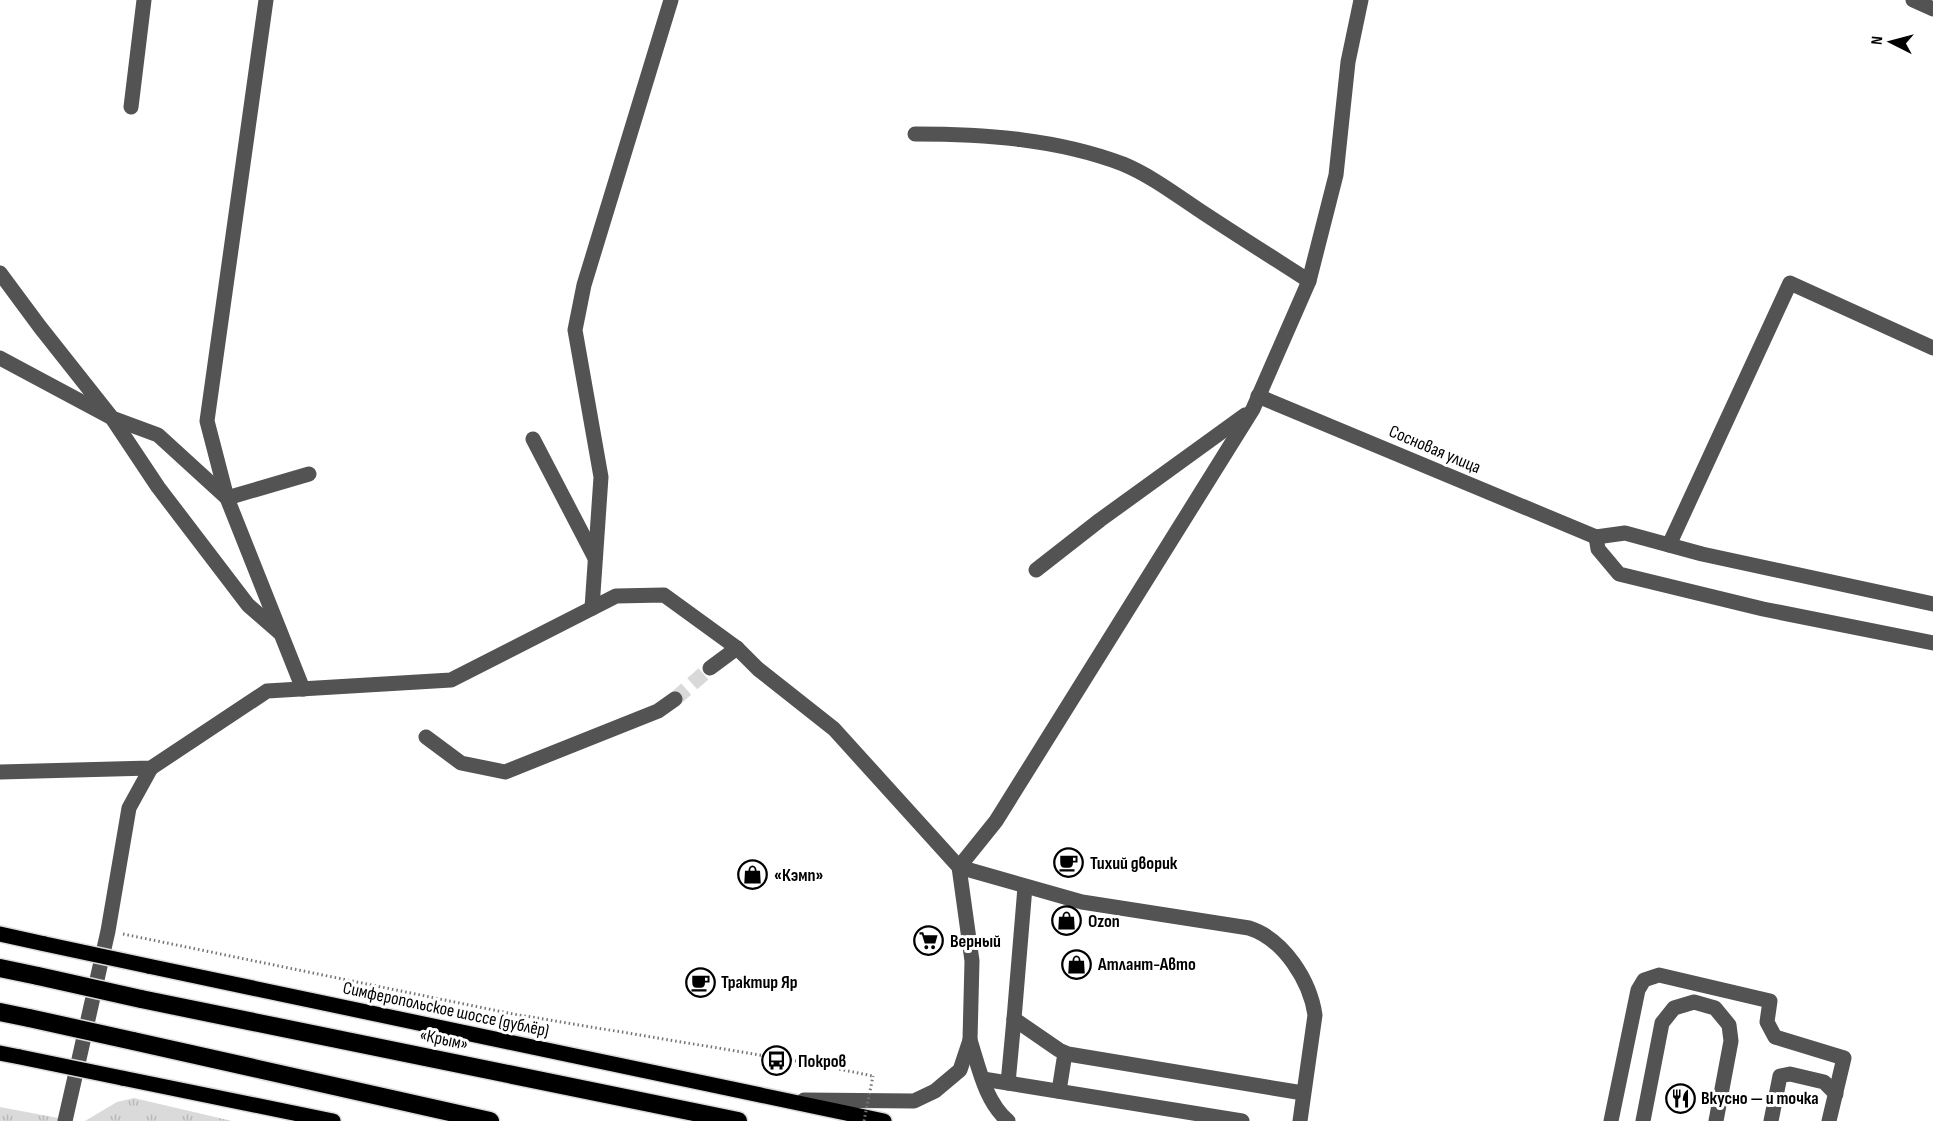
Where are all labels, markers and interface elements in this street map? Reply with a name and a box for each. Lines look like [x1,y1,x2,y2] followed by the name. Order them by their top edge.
[1861,12,1921,72] north arrow
[1868,35,1887,46] text: N
[1386,421,1484,478] street label: Сосновая улица
[1053,847,1085,879] cafe icon: Тихий дворик
[1090,853,1178,874] place label: Тихий дворик
[737,859,769,891] shop icon: «Кэмп»
[774,865,823,886] place label: «Кэмп»
[1051,905,1083,937] shop icon: Ozon
[1088,911,1120,932] place label: Ozon
[913,925,945,957] supermarket icon: Верный
[950,931,1001,952] place label: Верный
[1061,948,1093,980] shop icon: Атлант-Авто
[1097,954,1196,975] place label: Атлант-Авто
[684,966,716,998] cafe icon: Трактир Яр
[721,972,798,993] place label: Трактир Яр
[341,977,551,1042] street label: Симферопольское шоссе (дублёр)
[418,1024,470,1055] street label: «Крым»
[761,1045,793,1077] bus stop icon: Покров
[798,1051,847,1072] place label: Покров
[1664,1082,1696,1114] restaurant icon: Вкусно — и точка
[1701,1088,1819,1109] place label: Вкусно — и точка

